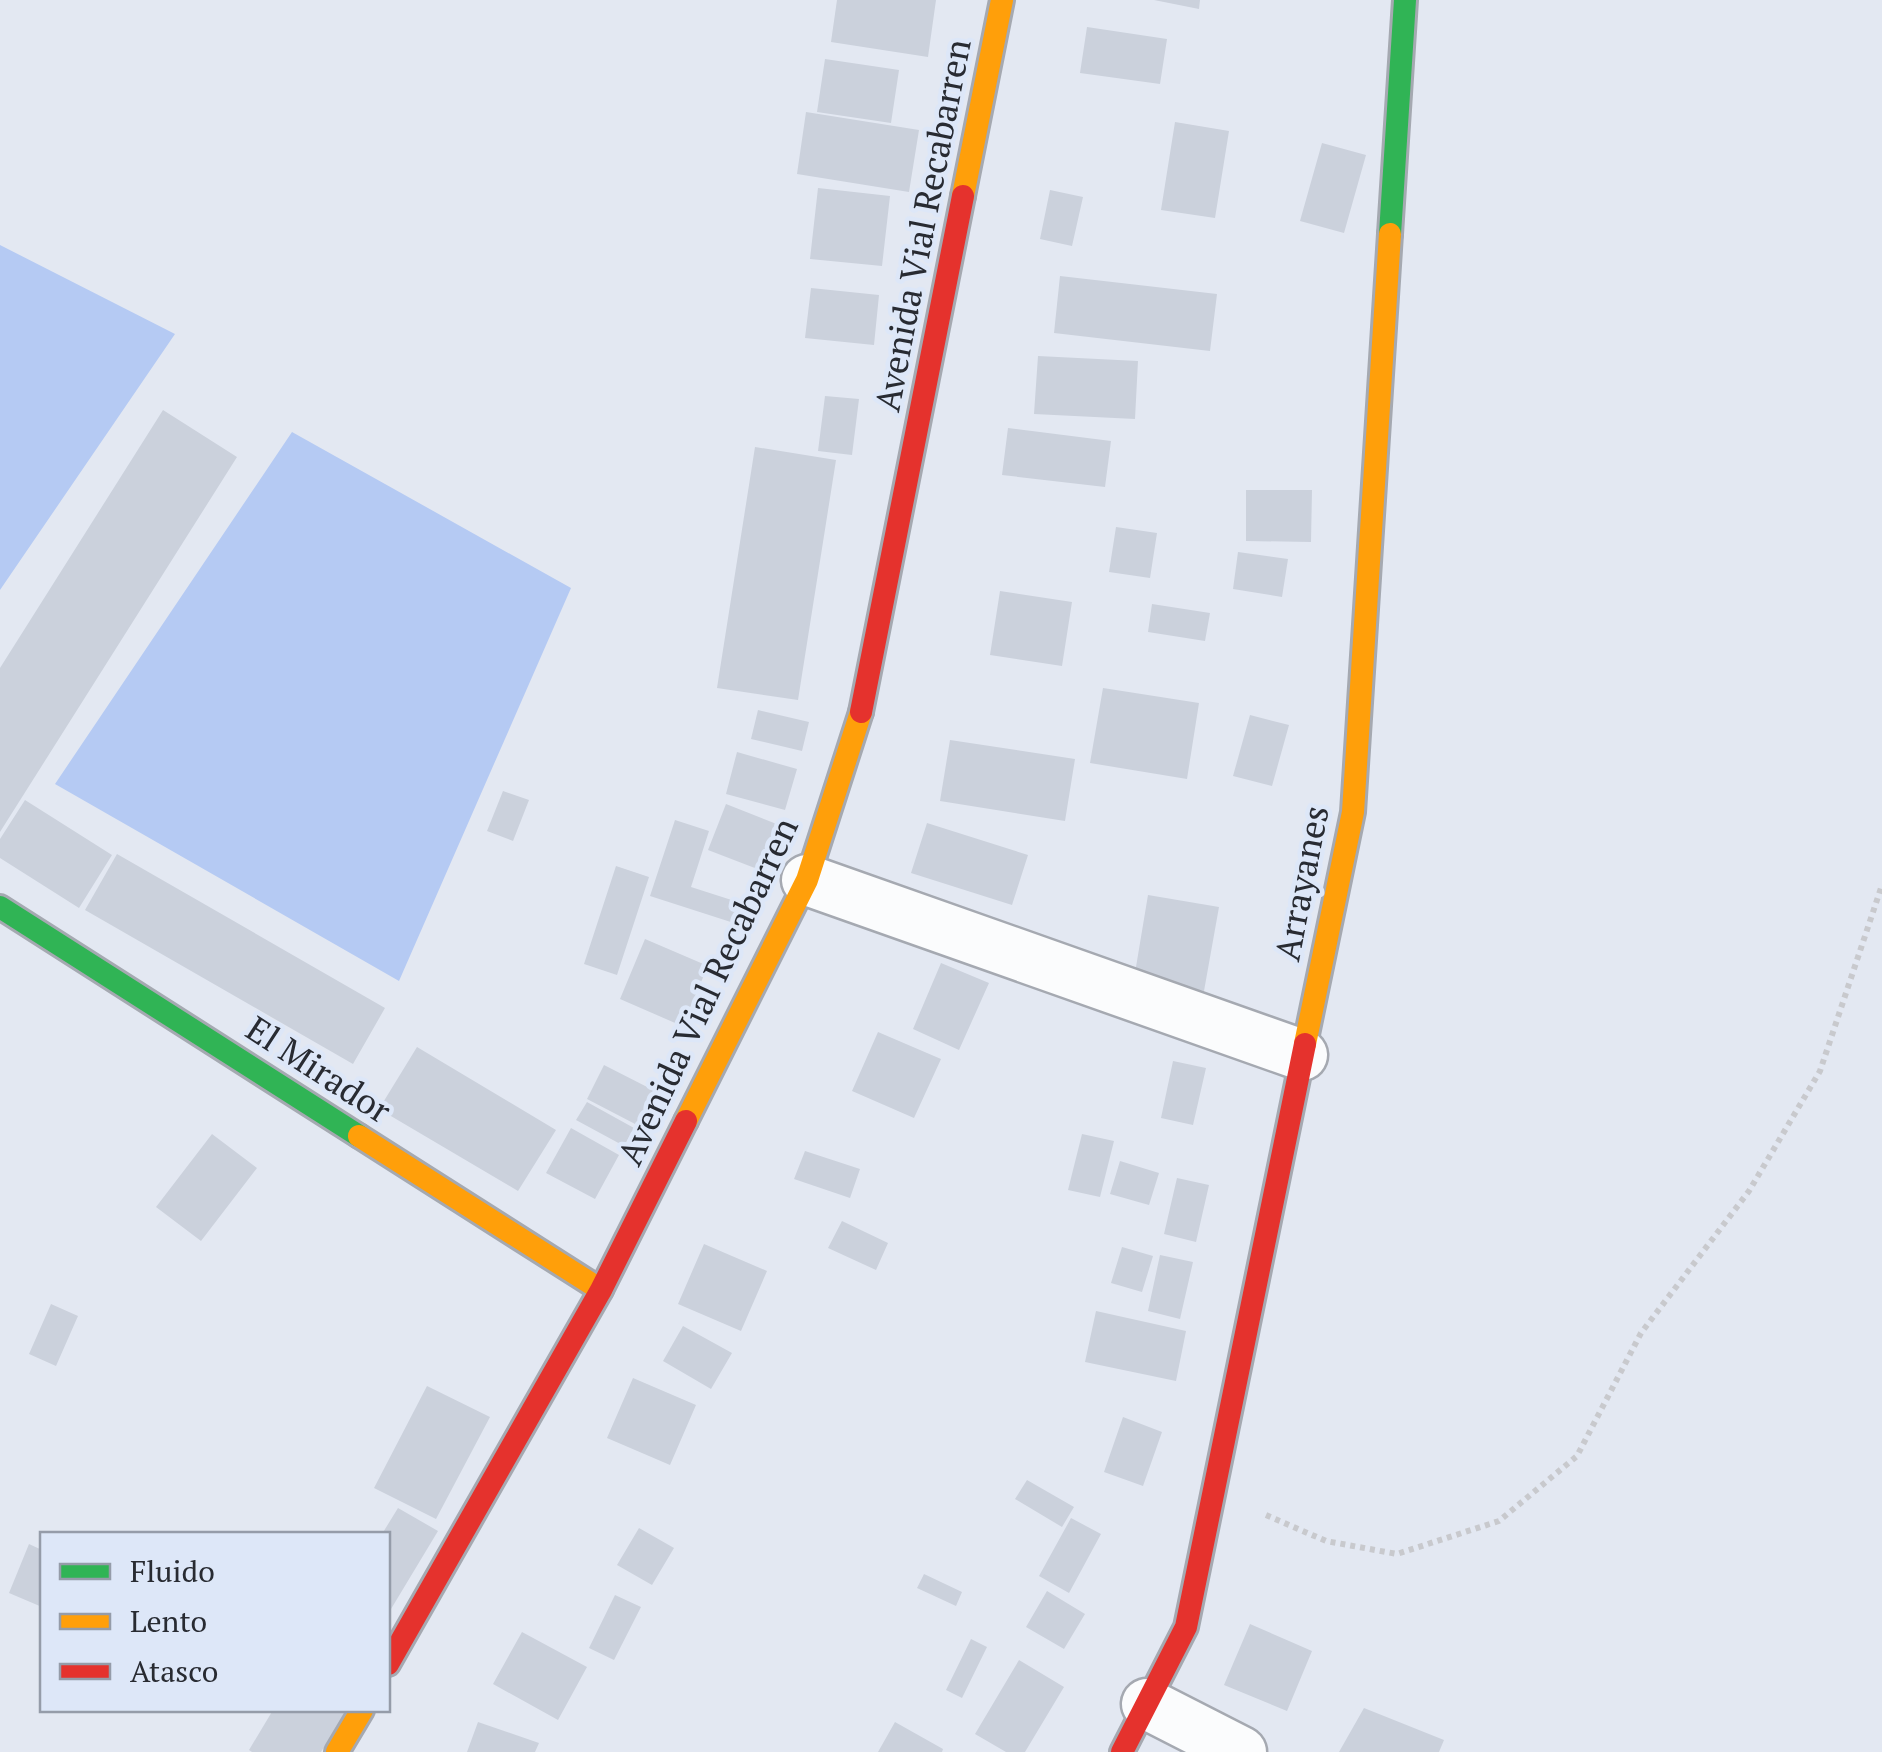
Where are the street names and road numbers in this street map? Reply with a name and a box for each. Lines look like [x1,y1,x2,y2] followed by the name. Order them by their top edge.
[863,35,981,415] street label: Avenida Vial Recabarren
[1263,801,1339,965] street label: Arrayanes
[606,810,808,1172] street label: Avenida Vial Recabarren
[238,1005,401,1133] street label: El Mirador

